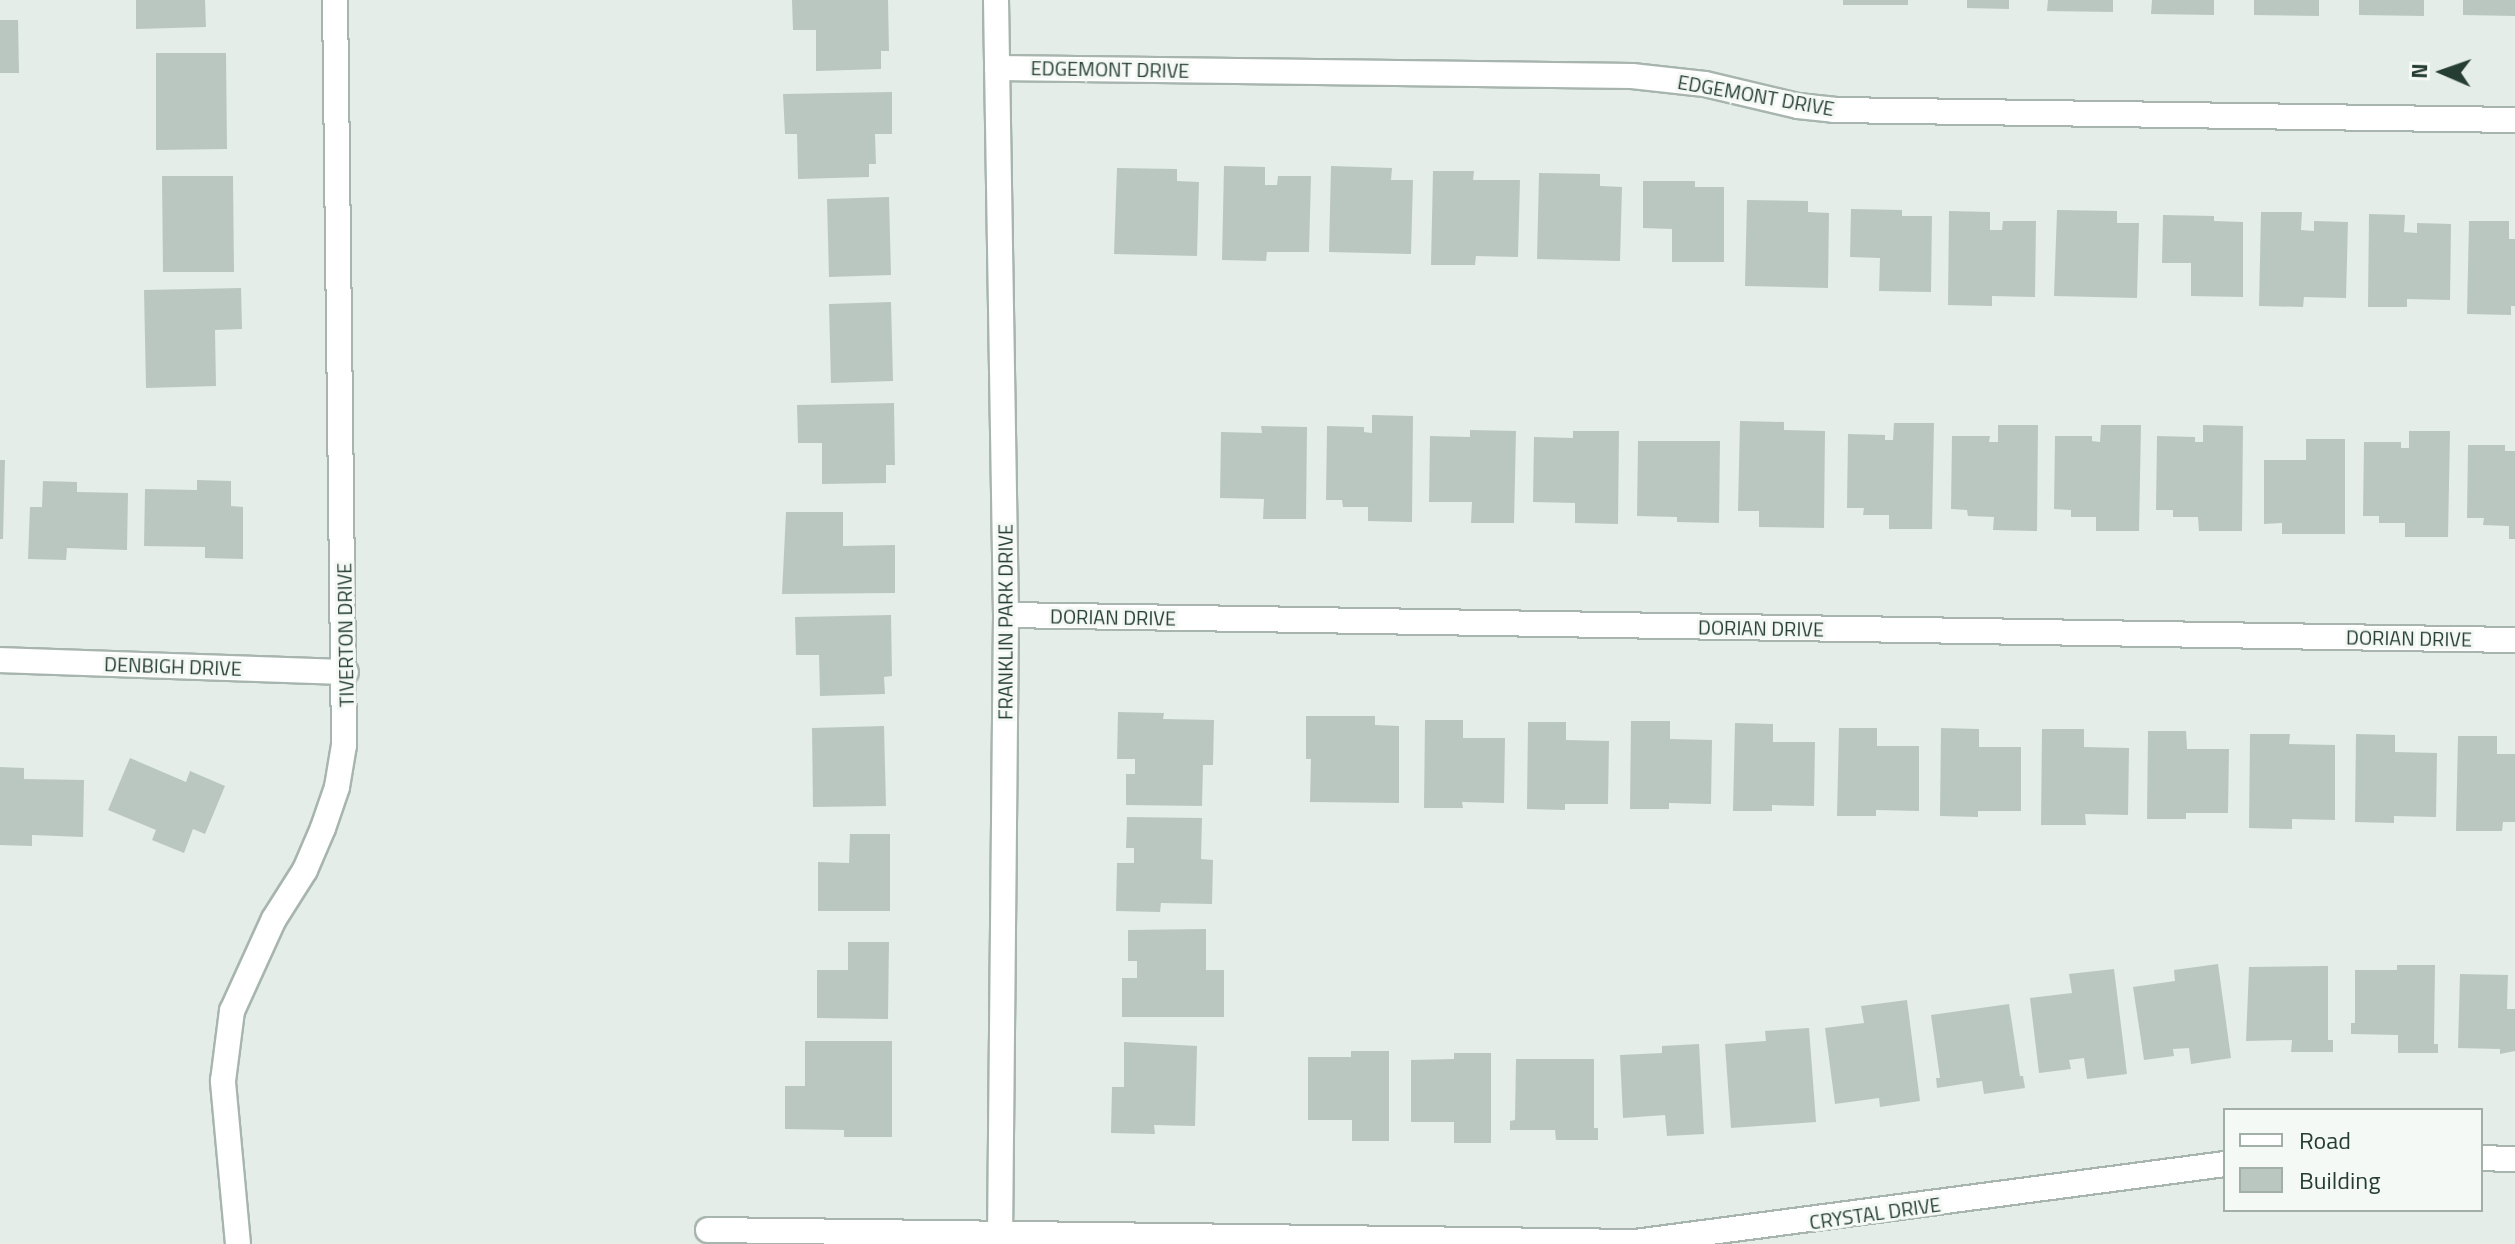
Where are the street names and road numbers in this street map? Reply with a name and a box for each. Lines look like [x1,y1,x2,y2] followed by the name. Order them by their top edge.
[1030,56,1190,82] street label: EDGEMONT DRIVE
[1676,69,1836,121] street label: EDGEMONT DRIVE
[993,524,1017,720] street label: FRANKLIN PARK DRIVE
[332,563,358,707] street label: TIVERTON DRIVE
[1050,604,1176,630] street label: DORIAN DRIVE
[1698,615,1824,641] street label: DORIAN DRIVE
[2346,625,2472,651] street label: DORIAN DRIVE
[104,652,242,680] street label: DENBIGH DRIVE
[1808,1192,1942,1234] street label: CRYSTAL DRIVE

